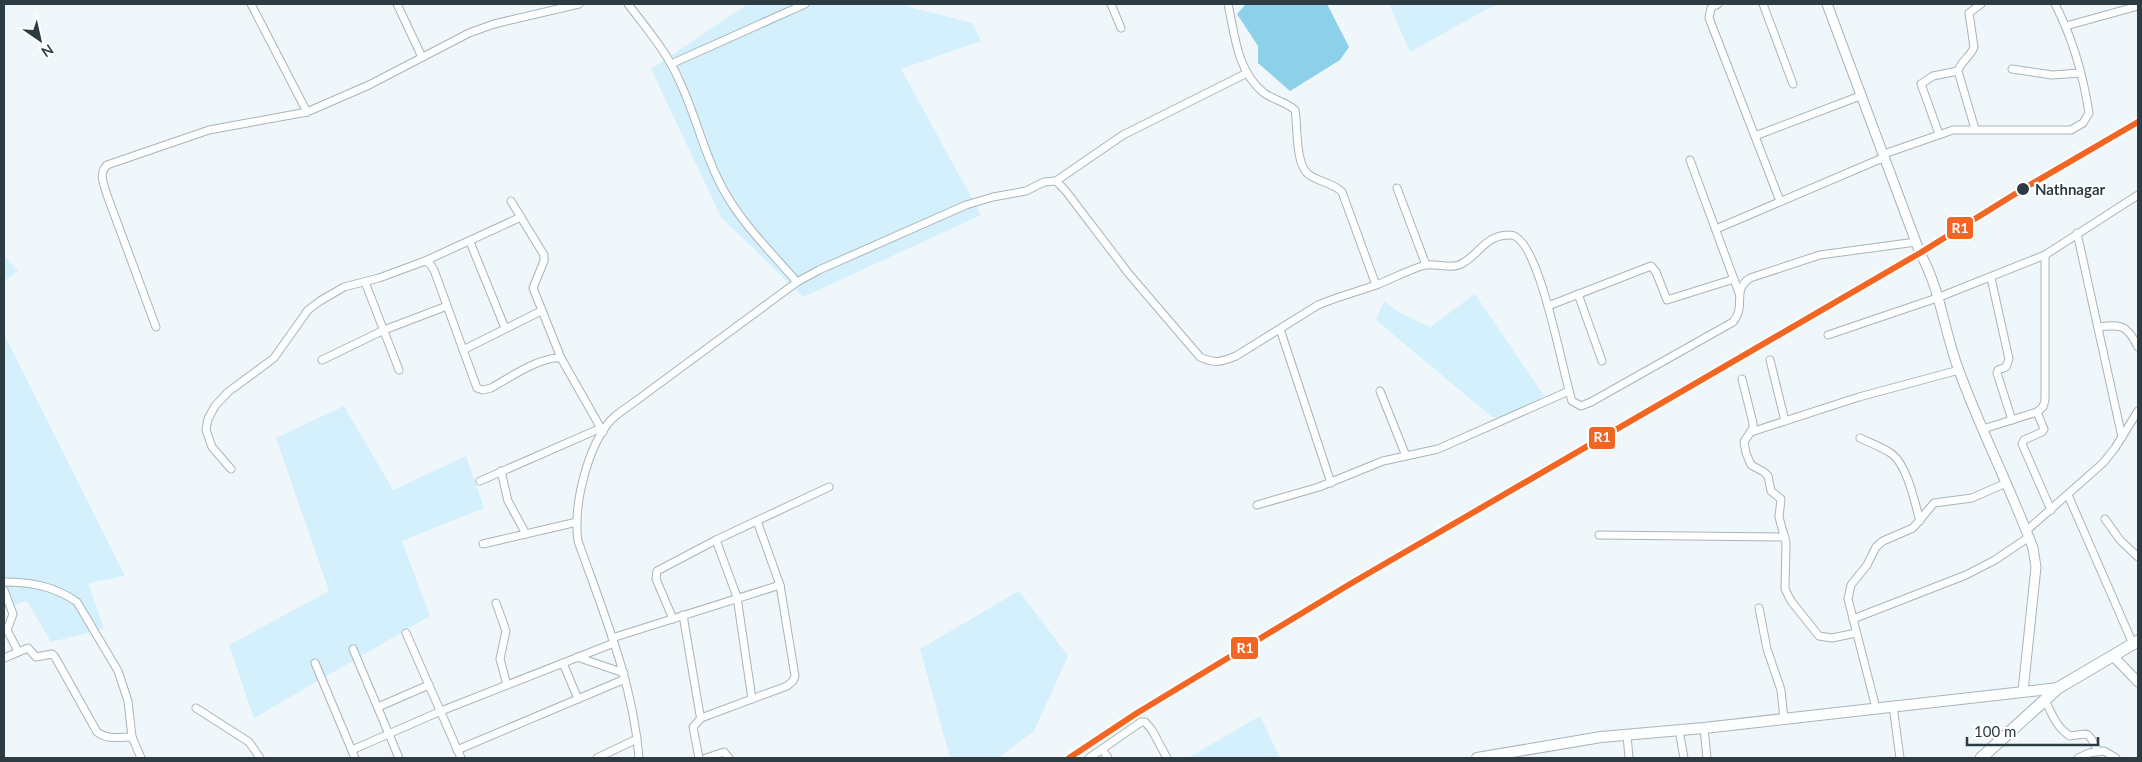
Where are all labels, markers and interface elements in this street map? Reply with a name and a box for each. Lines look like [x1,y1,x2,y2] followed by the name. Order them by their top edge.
[15,15,65,65] north arrow
[38,41,57,61] text: N
[2035,180,2106,198] place label: Nathnagar
[2015,181,2031,197] marker: Nathnagar
[1946,216,1974,240] line badge: R1
[1951,219,1969,236] text: R1
[1588,426,1616,450] line badge: R1
[1593,428,1611,445] text: R1
[1230,636,1259,660] line badge: R1
[1236,639,1254,656] text: R1
[1967,714,2098,746] scale bar
[1974,722,2016,740] text: 100 m

